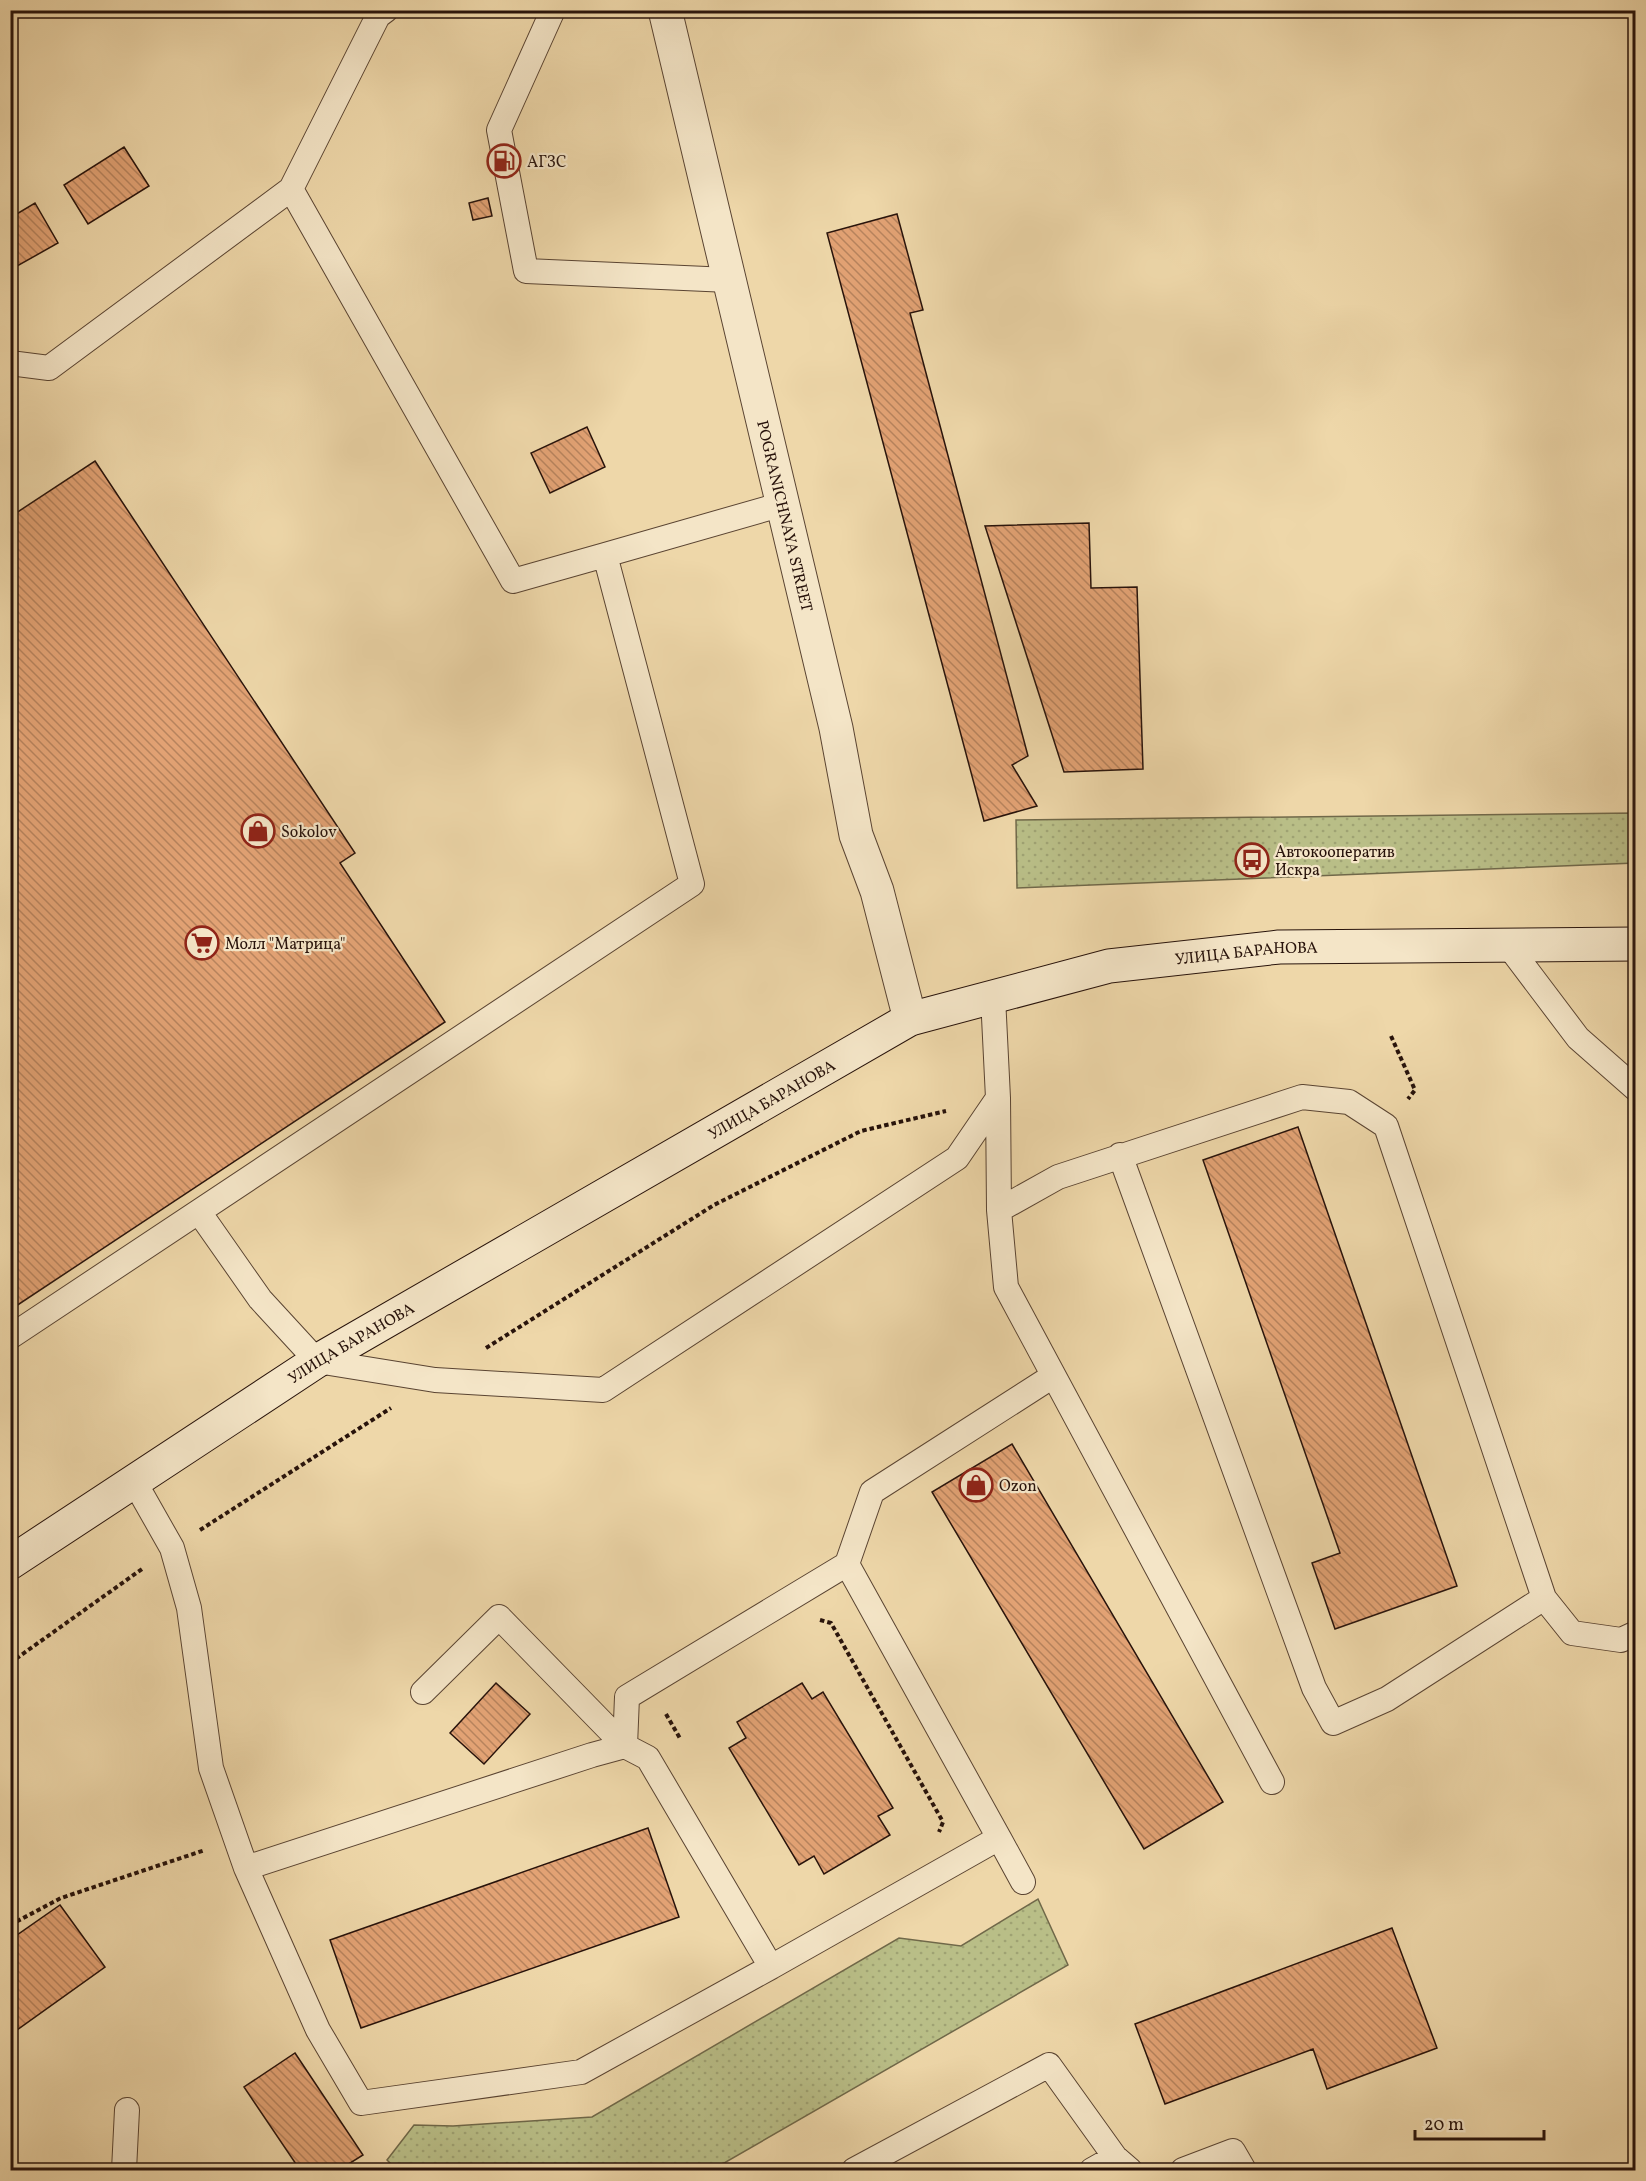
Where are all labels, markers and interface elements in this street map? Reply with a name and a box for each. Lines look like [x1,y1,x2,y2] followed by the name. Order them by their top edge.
[486,143,522,179] fuel station icon: АГЗС
[527,152,566,174] place label: АГЗС
[750,418,817,614] street label: POGRANICHNAYA STREET
[240,813,276,849] shop icon: Sokolov
[281,822,337,844] place label: Sokolov
[1234,842,1270,878] bus stop icon: Автокооператив Искра
[1275,842,1395,882] place label: Автокооператив Искра
[184,925,220,961] supermarket icon: Молл "Матрица"
[225,934,346,956] place label: Молл "Матрица"
[1174,938,1318,972] street label: УЛИЦА БАРАНОВА
[705,1055,840,1146] street label: УЛИЦА БАРАНОВА
[284,1298,419,1390] street label: УЛИЦА БАРАНОВА
[958,1467,994,1503] shop icon: Ozon
[999,1476,1037,1498] place label: Ozon
[1415,2103,1544,2141] scale bar
[1424,2113,1464,2138] text: 20 m

